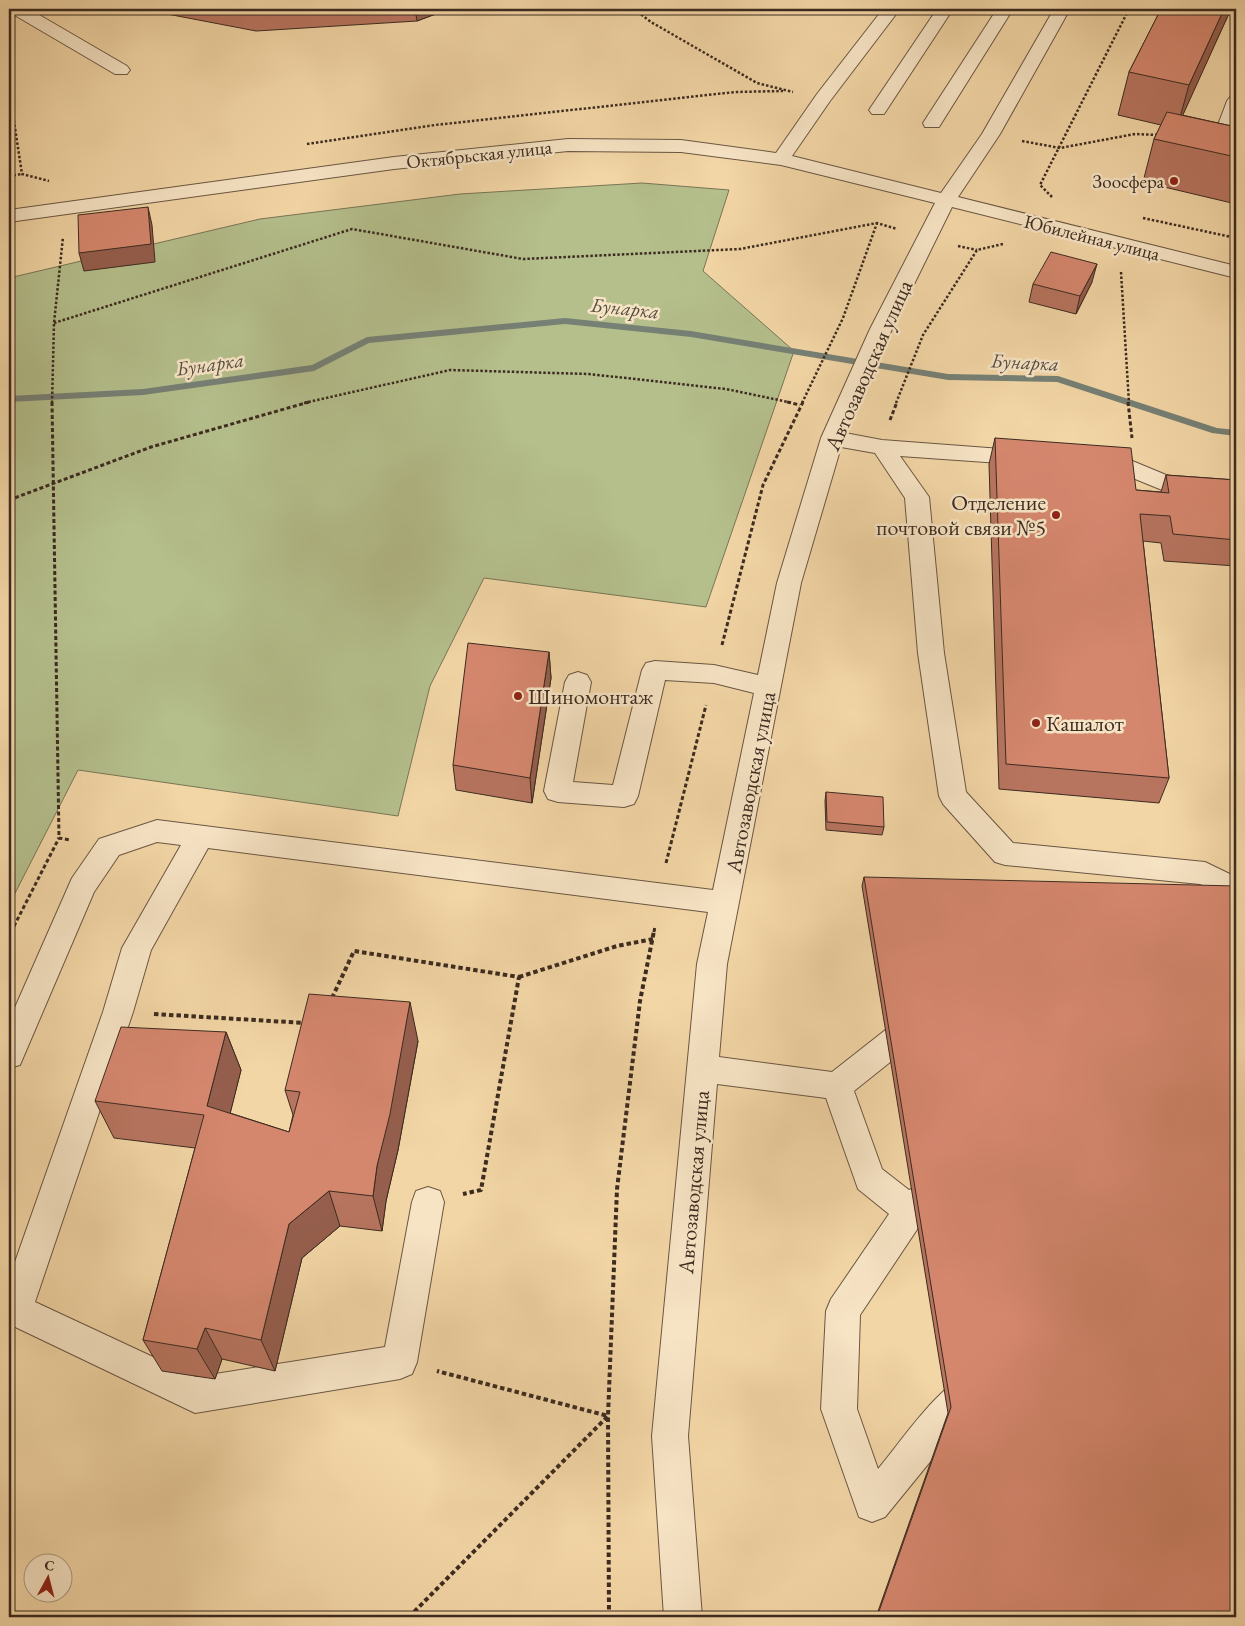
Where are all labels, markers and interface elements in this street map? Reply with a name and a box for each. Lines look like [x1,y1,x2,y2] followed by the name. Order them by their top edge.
[405,134,554,175] street label: Октябрьская улица
[1093,169,1164,194] place label: Зоосфера
[1168,175,1180,187] marker: Зоосфера
[1021,209,1163,267] street label: Юбилейная улица
[817,275,919,456] street label: Автозаводская улица
[589,291,660,324] water label: Бунарка
[173,346,246,382] water label: Бунарка
[989,347,1060,377] water label: Бунарка
[876,488,1046,542] place label: Отделение почтовой связи №5
[1050,509,1062,521] marker: Отделение почтовой связи №5
[528,682,654,711] place label: Шиномонтаж
[718,689,782,876] street label: Автозаводская улица
[512,690,524,702] marker: Шиномонтаж
[1046,709,1124,738] place label: Кашалот
[1030,717,1042,729] marker: Кашалот
[671,1089,716,1276] street label: Автозаводская улица
[22,1554,72,1604] north arrow
[44,1556,56,1575] text: С

